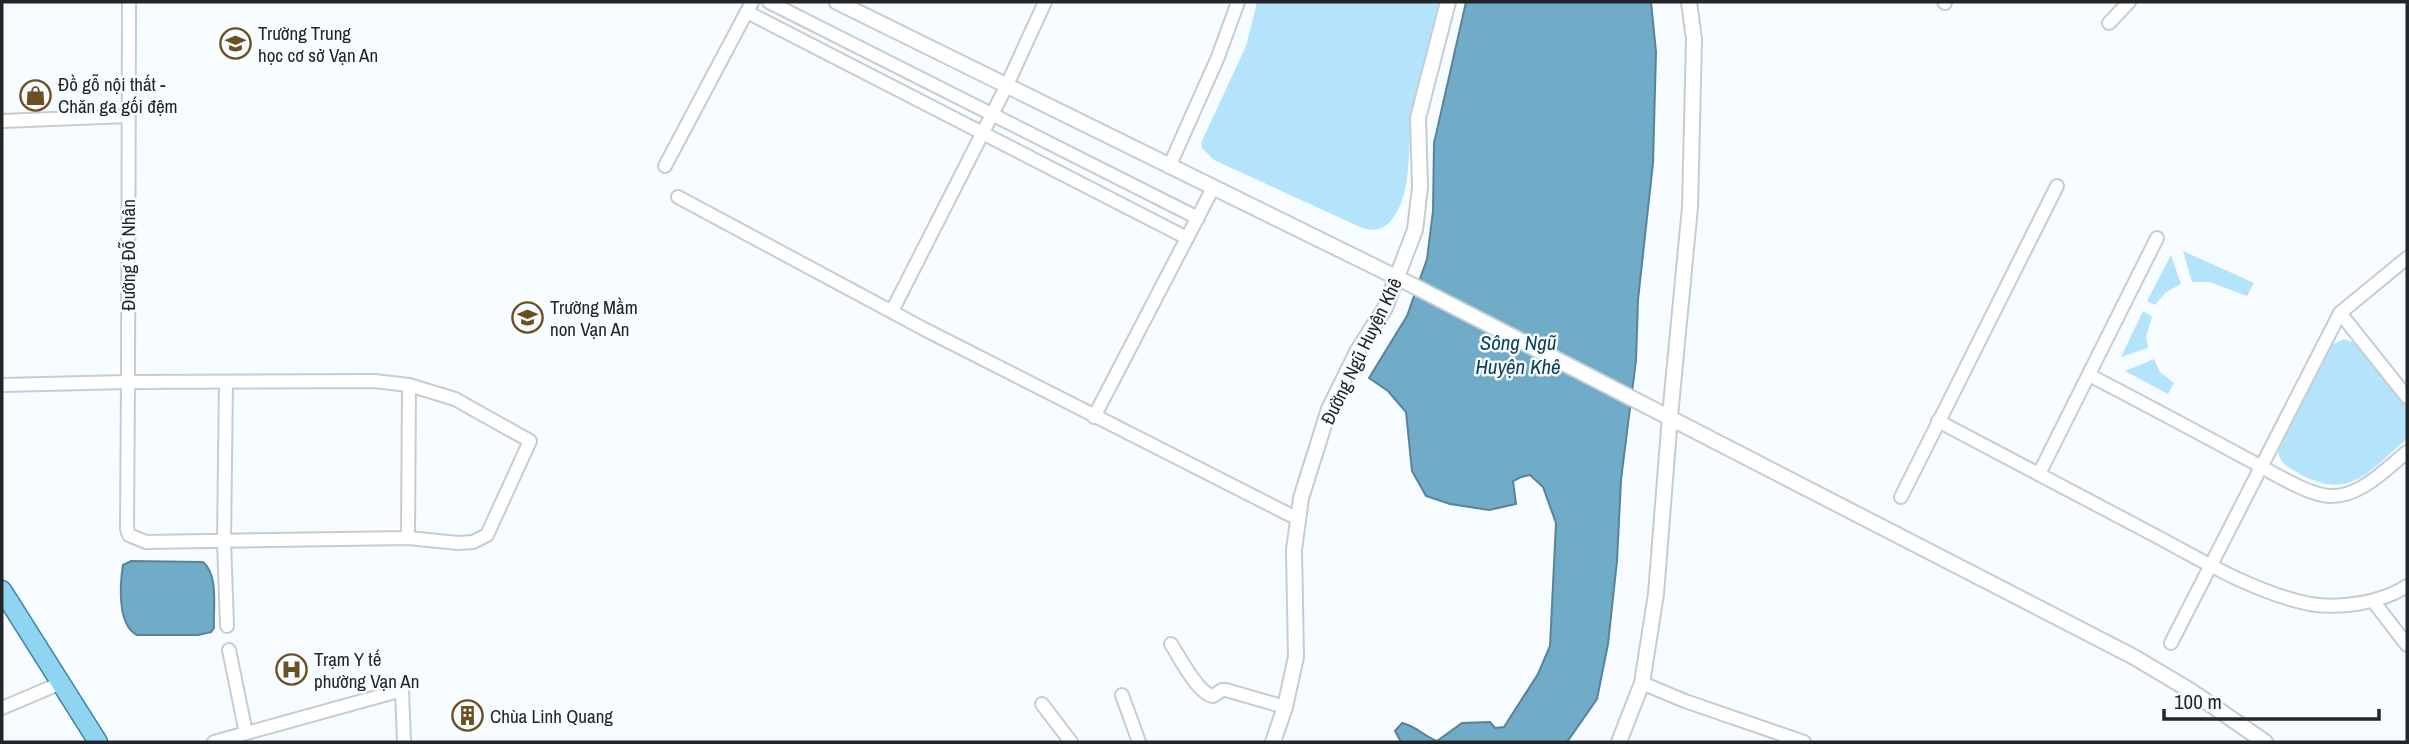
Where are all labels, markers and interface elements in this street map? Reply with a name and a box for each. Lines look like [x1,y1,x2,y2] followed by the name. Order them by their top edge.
[258,20,378,68] place label: Trường Trung học cơ sở Vạn An
[218,27,252,61] school or university icon: Trường Trung học cơ sở Vạn An
[58,71,178,119] place label: Đồ gỗ nội thất - Chăn ga gối đệm
[18,78,52,112] shop icon: Đồ gỗ nội thất - Chăn ga gối đệm
[115,199,141,311] street label: Đường Đỗ Nhân
[1314,273,1408,429] street label: Đường Ngũ Huyện Khê
[550,294,638,342] place label: Trường Mầm non Vạn An
[510,301,544,335] school or university icon: Trường Mầm non Vạn An
[1475,328,1561,381] water label: Sông Ngũ Huyện Khê
[314,646,419,694] place label: Trạm Y tế phường Vạn An
[274,653,308,687] hospital icon: Trạm Y tế phường Vạn An
[2164,678,2379,722] scale bar
[2174,687,2222,716] text: 100 m
[450,699,484,733] building icon: Chùa Linh Quang
[490,703,613,729] place label: Chùa Linh Quang

